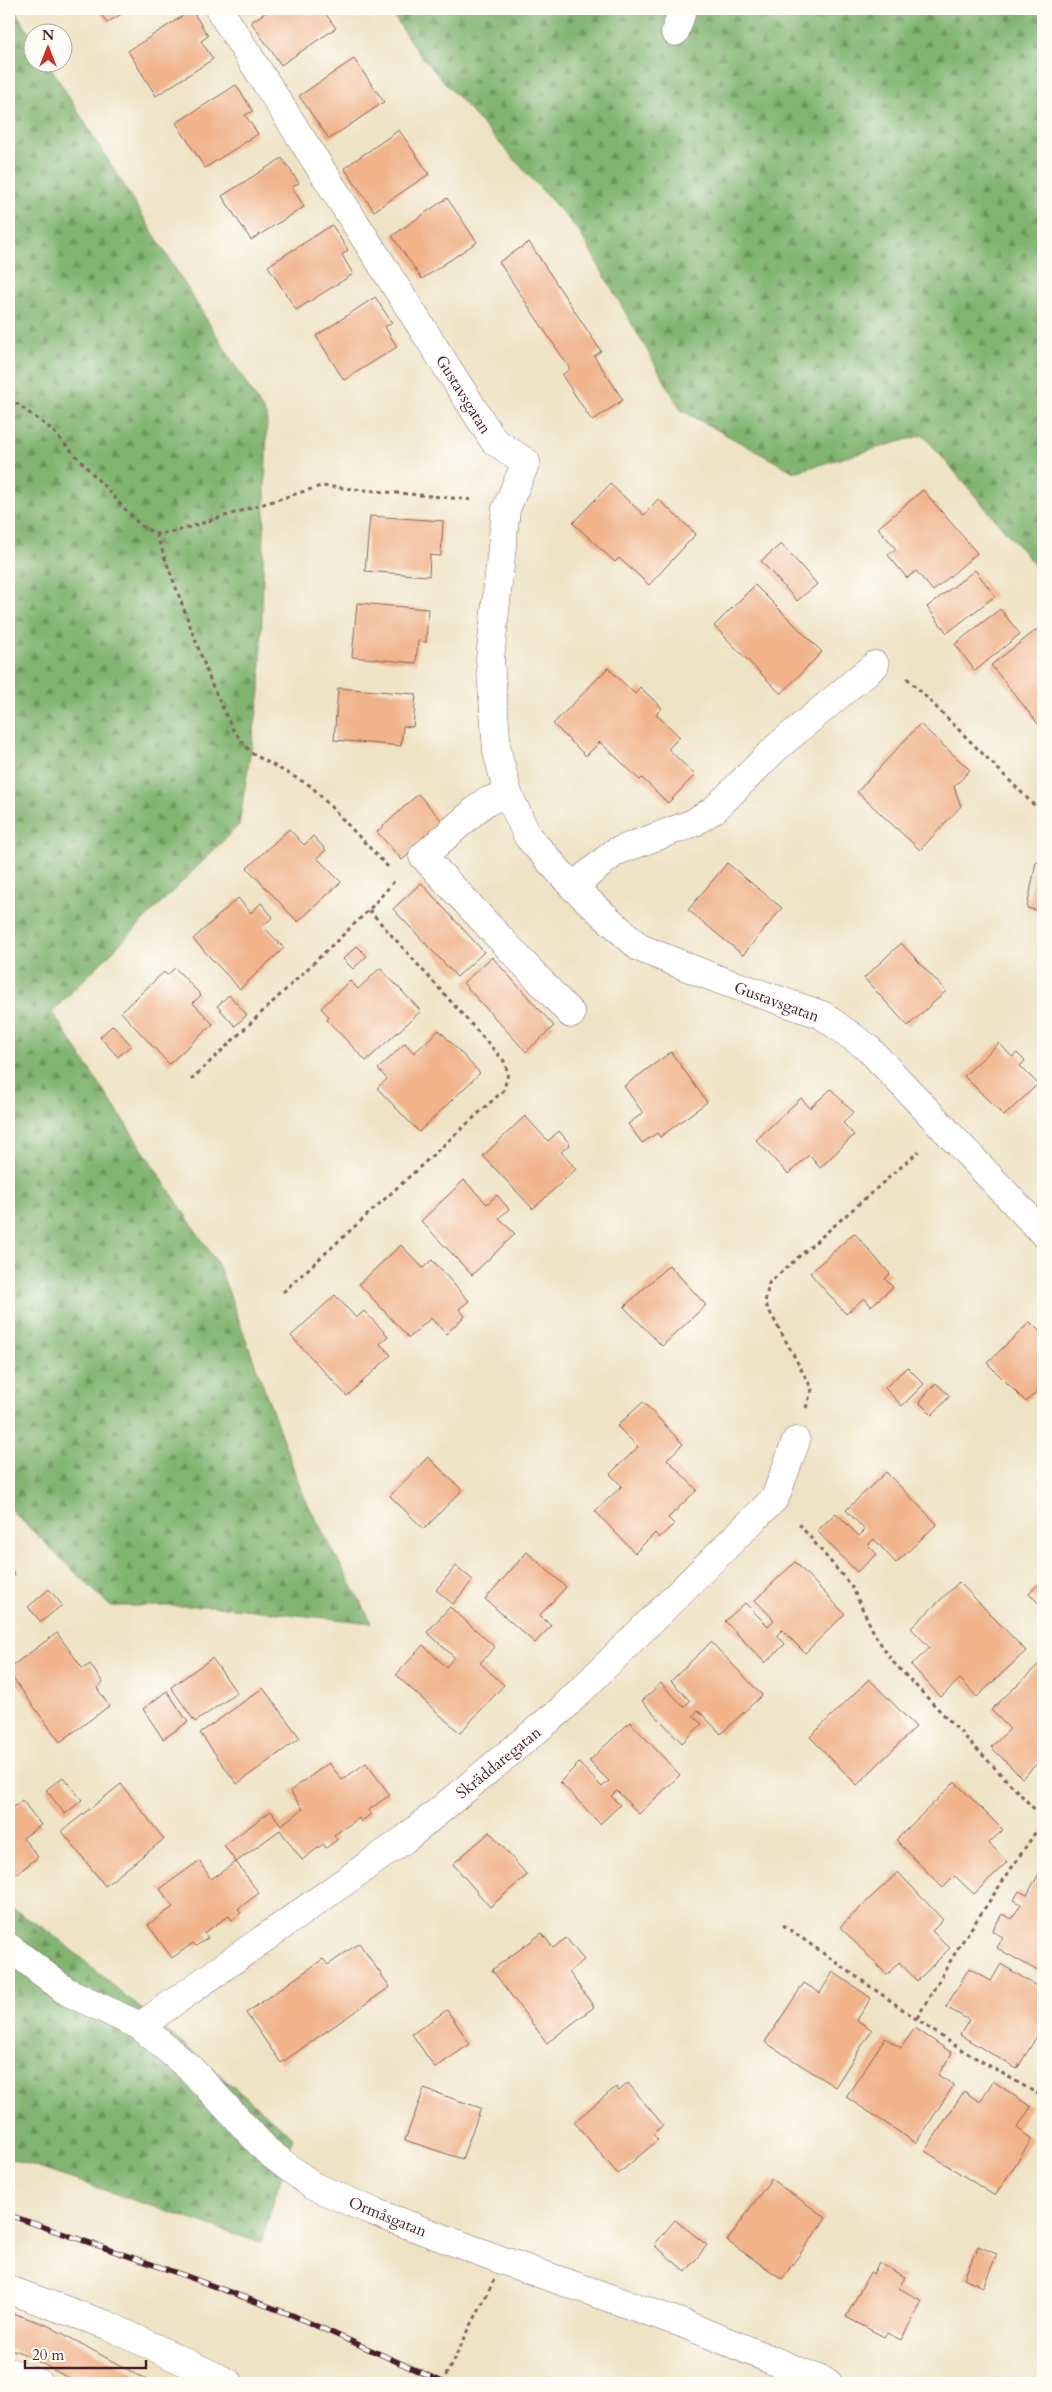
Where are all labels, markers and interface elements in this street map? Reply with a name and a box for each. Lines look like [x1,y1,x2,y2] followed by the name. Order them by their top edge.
[22,22,72,72] north arrow
[42,26,54,45] text: N
[430,351,496,438] street label: Gustavsgatan
[731,976,822,1028] street label: Gustavsgatan
[452,1722,546,1804] street label: Skräddaregatan
[345,2191,430,2243] street label: Ormåsgatan
[25,2337,146,2369] scale bar
[32,2345,64,2365] text: 20 m

